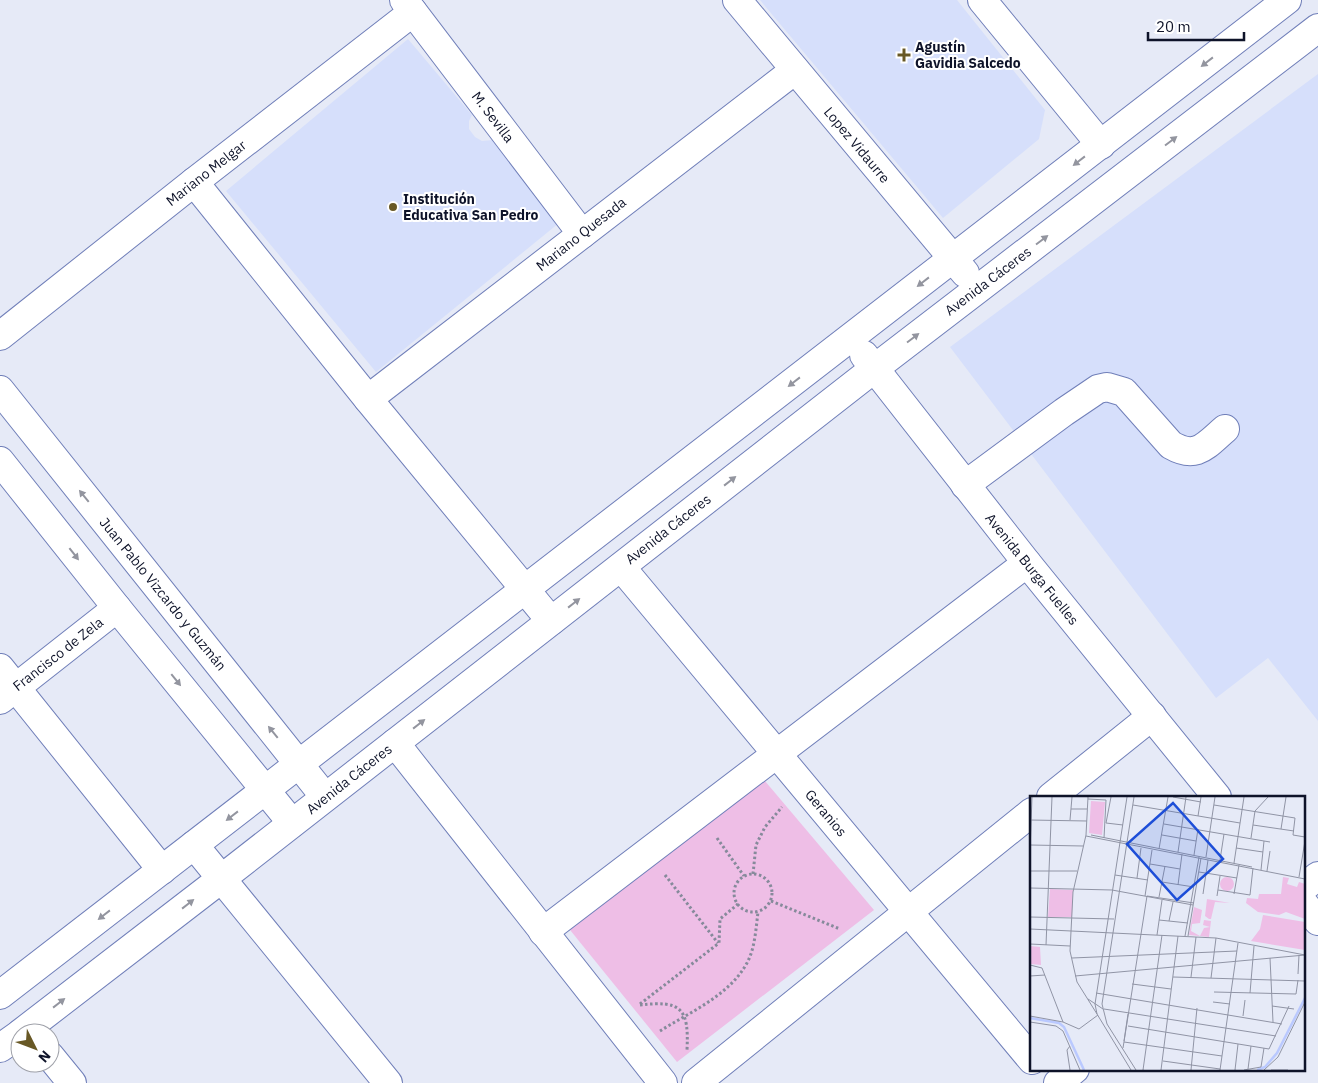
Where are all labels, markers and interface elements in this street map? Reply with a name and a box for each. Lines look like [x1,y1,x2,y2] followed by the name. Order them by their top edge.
[1148,10,1244,42] scale bar
[1156,17,1191,36] text: 20 m
[915,38,1021,72] place label: Agustín Gavidia Salcedo
[897,48,911,62] marker: Agustín Gavidia Salcedo
[1200,57,1214,67] one-way arrow
[468,88,518,147] street label: M. Sevilla
[820,103,894,187] street label: Lopez Vidaurre
[1164,135,1177,146] one-way arrow
[162,136,250,210] street label: Mariano Melgar
[1073,156,1086,167] one-way arrow
[403,190,539,224] place label: Institución Educativa San Pedro
[532,193,630,275] street label: Mariano Quesada
[387,201,399,213] marker: Institución Educativa San Pedro
[1035,234,1048,245] one-way arrow
[941,242,1035,319] street label: Avenida Cáceres
[916,277,929,288] one-way arrow
[906,333,919,344] one-way arrow
[788,376,801,387] one-way arrow
[723,476,737,486] one-way arrow
[79,489,90,502] one-way arrow
[622,490,715,568] street label: Avenida Cáceres
[981,509,1083,629] street label: Avenida Burga Fuelles
[96,514,230,674] street label: Juan Pablo Vizcardo y Guzmán
[68,547,79,560] one-way arrow
[567,597,580,608] one-way arrow
[9,613,107,695] street label: Francisco de Zela
[170,674,181,687] one-way arrow
[412,719,425,730] one-way arrow
[268,725,278,739] one-way arrow
[303,740,396,818] street label: Avenida Cáceres
[801,786,851,840] street label: Geranios
[1030,796,1306,1070] inset map
[226,810,239,821] one-way arrow
[181,899,194,910] one-way arrow
[98,909,111,920] one-way arrow
[53,998,66,1009] one-way arrow
[10,1023,60,1073] north arrow
[35,1047,55,1066] text: N

